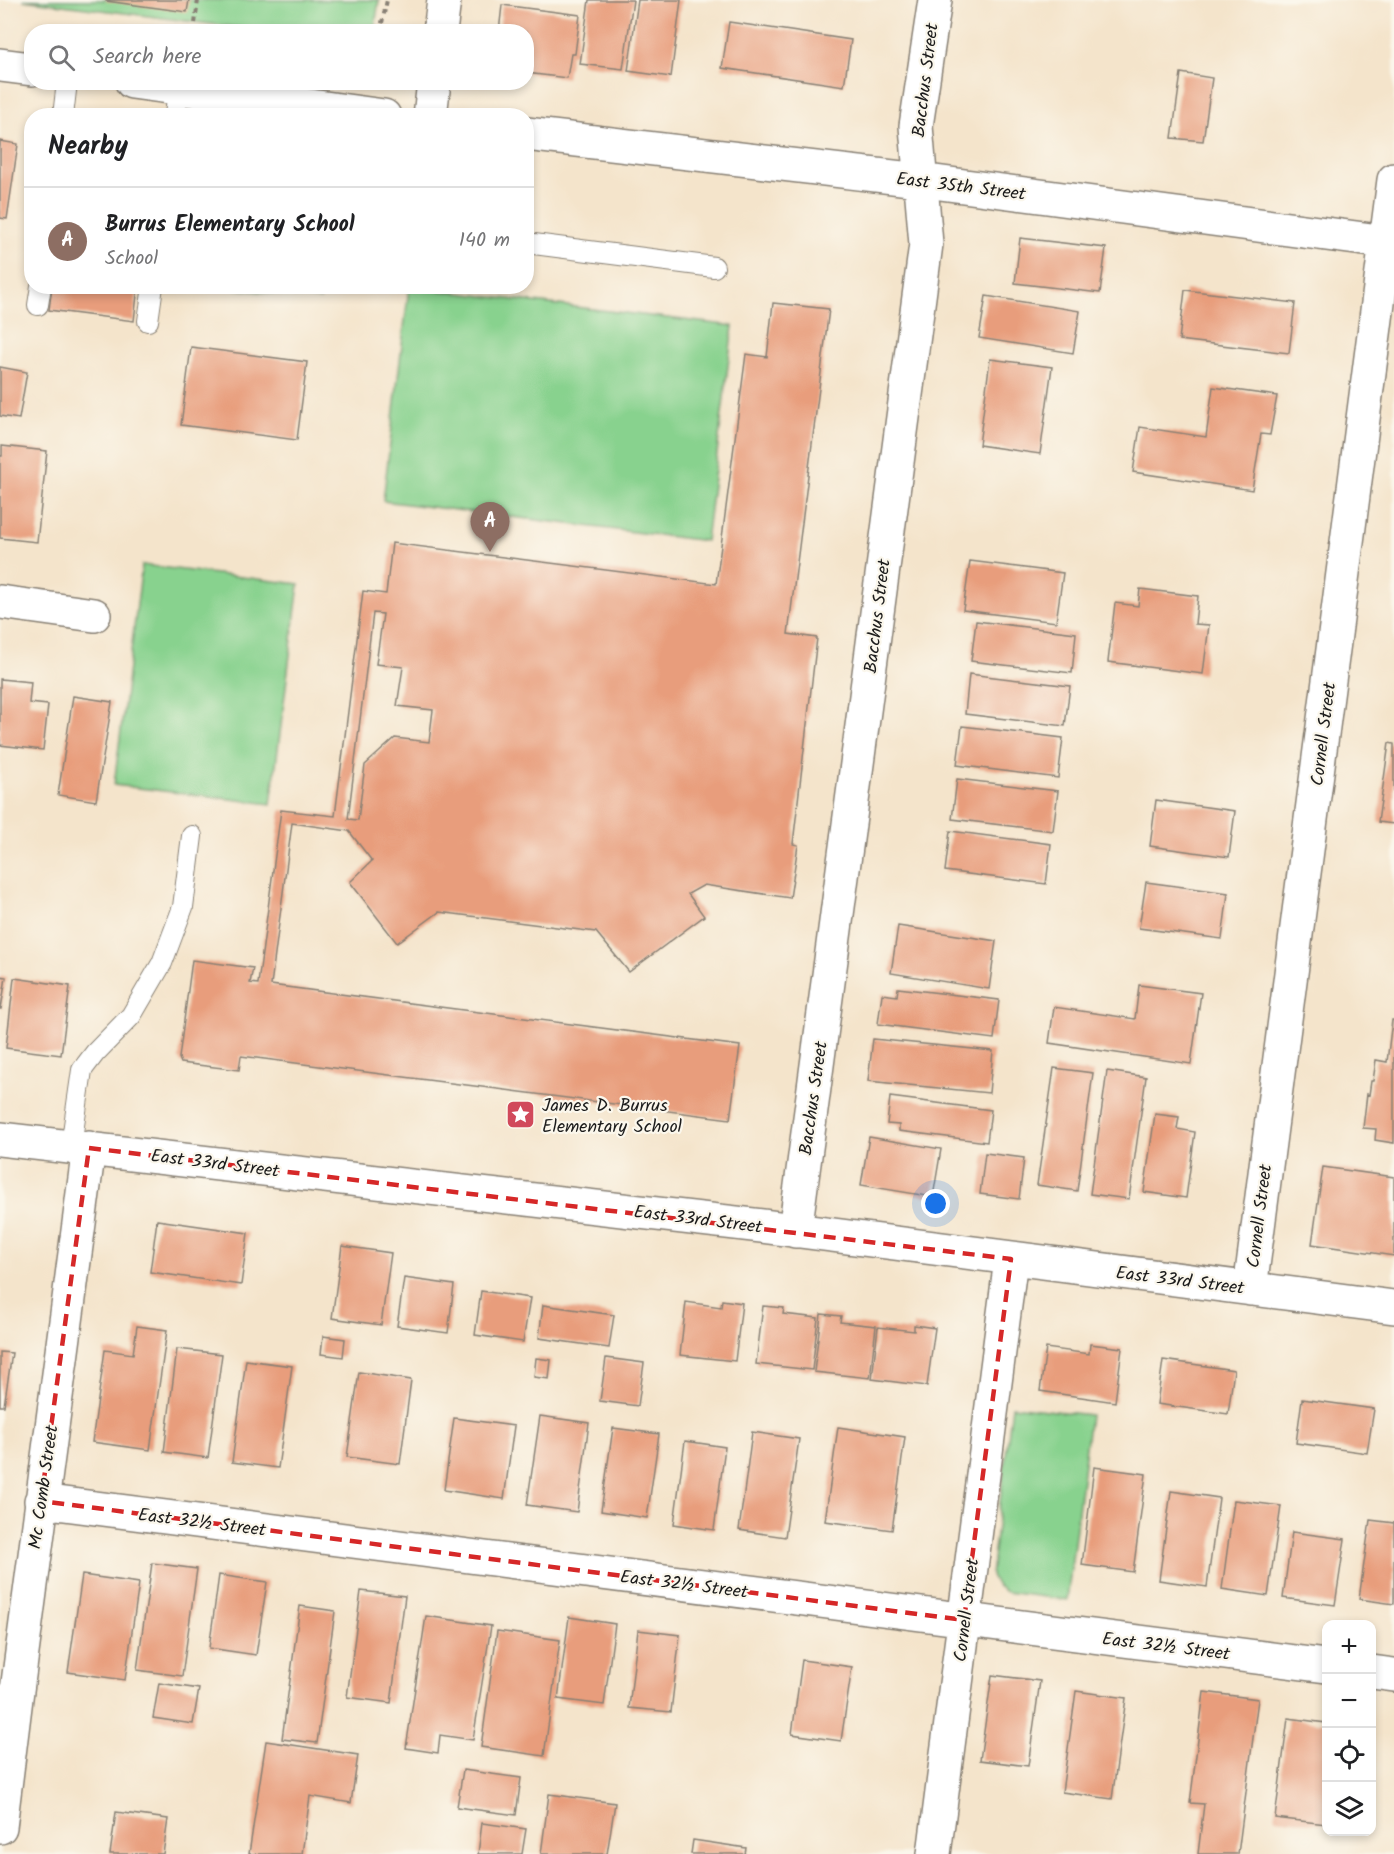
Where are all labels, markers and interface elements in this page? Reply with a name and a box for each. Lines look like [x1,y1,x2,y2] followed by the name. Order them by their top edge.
[905,20,948,139] street label: Bacchus Street
[24,24,534,90] search box
[93,40,201,75] text: Search here
[45,41,78,74] icon: search
[48,126,128,168] text: Nearby
[894,165,1028,210] street label: East 35th Street
[105,208,355,243] text: Burrus Elementary School
[61,225,74,257] text: A
[459,225,510,257] text: 140 m
[105,243,158,275] text: School
[470,502,510,552] pin: A
[857,556,900,675] street label: Bacchus Street
[1304,680,1345,788] street label: Cornell Street
[792,1038,837,1157] street label: Bacchus Street
[542,1092,683,1142] place label: James D. Burrus Elementary School
[505,1099,537,1131] place icon: James D. Burrus Elementary School
[149,1142,282,1187] street label: East 33rd Street
[1240,1162,1281,1270] street label: Cornell Street
[921,1189,950,1218] your location
[632,1198,765,1243] street label: East 33rd Street
[1114,1259,1247,1304] street label: East 33rd Street
[21,1422,68,1551] street label: Mc Comb Street
[136,1501,268,1546] street label: East 32½ Street
[947,1556,988,1664] street label: Cornell Street
[618,1563,750,1608] street label: East 32½ Street
[1322,1620,1376,1836] map controls
[1322,1620,1376,1674] button: +
[1100,1625,1232,1670] street label: East 32½ Street
[1322,1674,1376,1728] button: −
[1322,1728,1376,1782] button: locate
[1322,1782,1376,1836] button: layers

